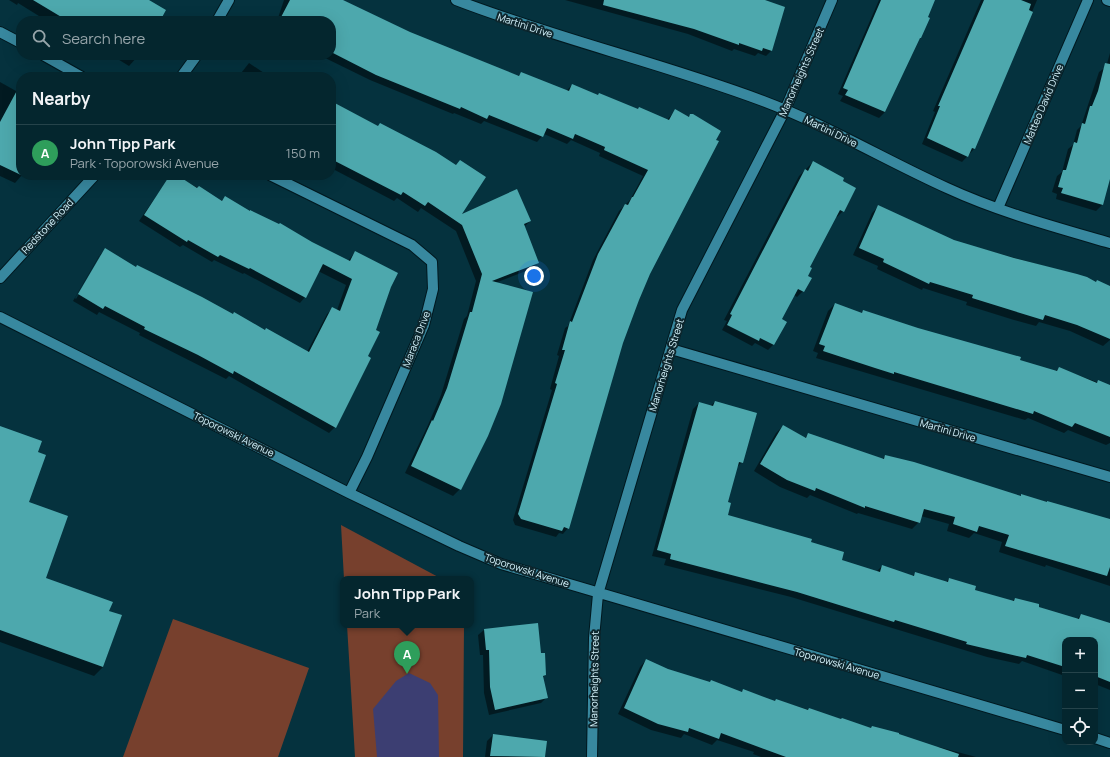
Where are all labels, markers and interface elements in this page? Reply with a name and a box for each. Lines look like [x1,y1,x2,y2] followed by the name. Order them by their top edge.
[495,9,555,41] street label: Martini Drive
[16,16,336,60] search box
[775,25,827,119] street label: Manorheights Street
[30,27,52,49] icon: search
[62,28,145,49] text: Search here
[1020,62,1066,146] street label: Matteo David Drive
[32,87,90,110] text: Nearby
[802,112,860,150] street label: Martini Drive
[70,133,175,154] text: John Tipp Park
[41,144,49,162] text: A
[286,144,320,162] text: 150 m
[70,154,219,172] text: Park · Toporowski Avenue
[18,195,76,257] street label: Redstone Road
[524,266,544,286] your location
[399,309,433,369] street label: Maraca Drive
[645,317,687,413] street label: Manorheights Street
[191,408,277,460] street label: Toporowski Avenue
[918,415,978,445] street label: Martini Drive
[483,550,571,590] street label: Toporowski Avenue
[340,576,474,628] popup
[354,583,460,604] text: John Tipp Park
[354,604,380,622] text: Park
[586,631,602,727] street label: Manorheights Street
[1062,637,1098,745] map controls
[1062,637,1098,673] button: +
[394,641,420,674] pin: A
[793,644,882,682] street label: Toporowski Avenue
[1062,673,1098,709] button: −
[1062,709,1098,745] button: locate

